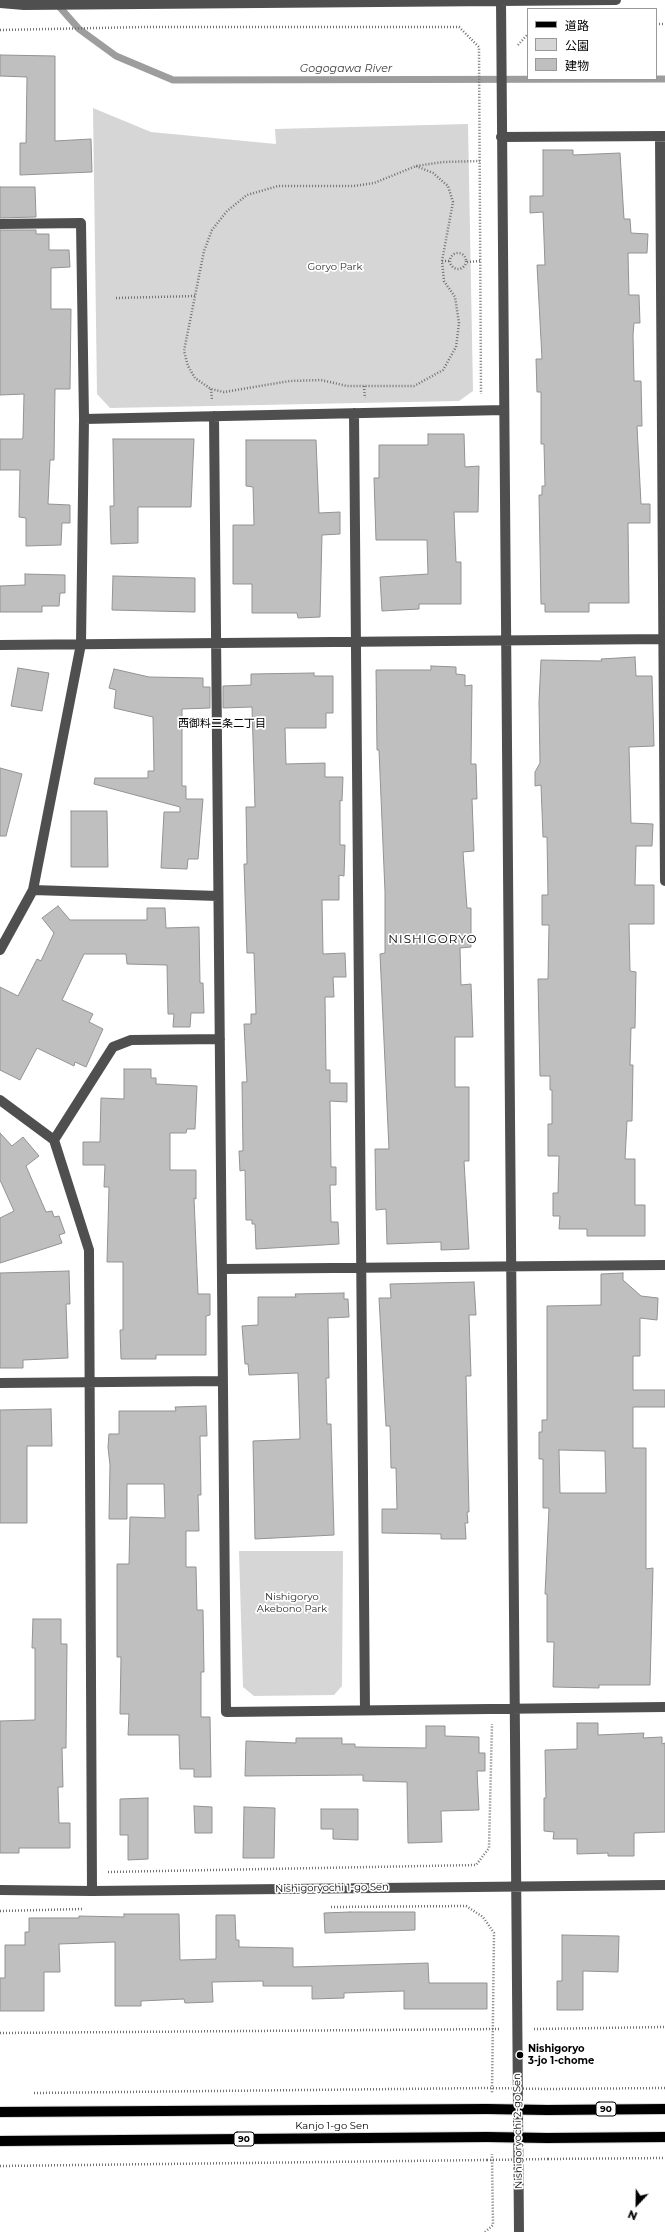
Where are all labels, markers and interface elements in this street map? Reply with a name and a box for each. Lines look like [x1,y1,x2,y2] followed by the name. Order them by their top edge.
[527,8,657,80] legend
[565,18,589,33] text: 道路
[565,38,589,53] text: 公園
[565,58,589,73] text: 建物
[300,62,392,76] water label: Gogogawa River
[308,261,362,273] park label: Goryo Park
[178,717,266,731] district label: 西御料二条二丁目
[388,932,478,946] district label: NISHIGORYO
[257,1591,327,1614] park label: Nishigoryo Akebono Park
[275,1881,389,1895] street label: Nishigoryochi 1-go Sen
[528,2043,594,2066] place label: Nishigoryo 3-jo 1-chome
[515,2050,525,2060] marker: Nishigoryo 3-jo 1-chome
[511,2073,525,2189] street label: Nishigoryochi 2-go Sen
[596,2102,616,2116] road number: 90
[295,2120,369,2132] street label: Kanjo 1-go Sen
[234,2132,254,2146] road number: 90
[617,2184,657,2224] north arrow
[626,2207,639,2223] text: N

